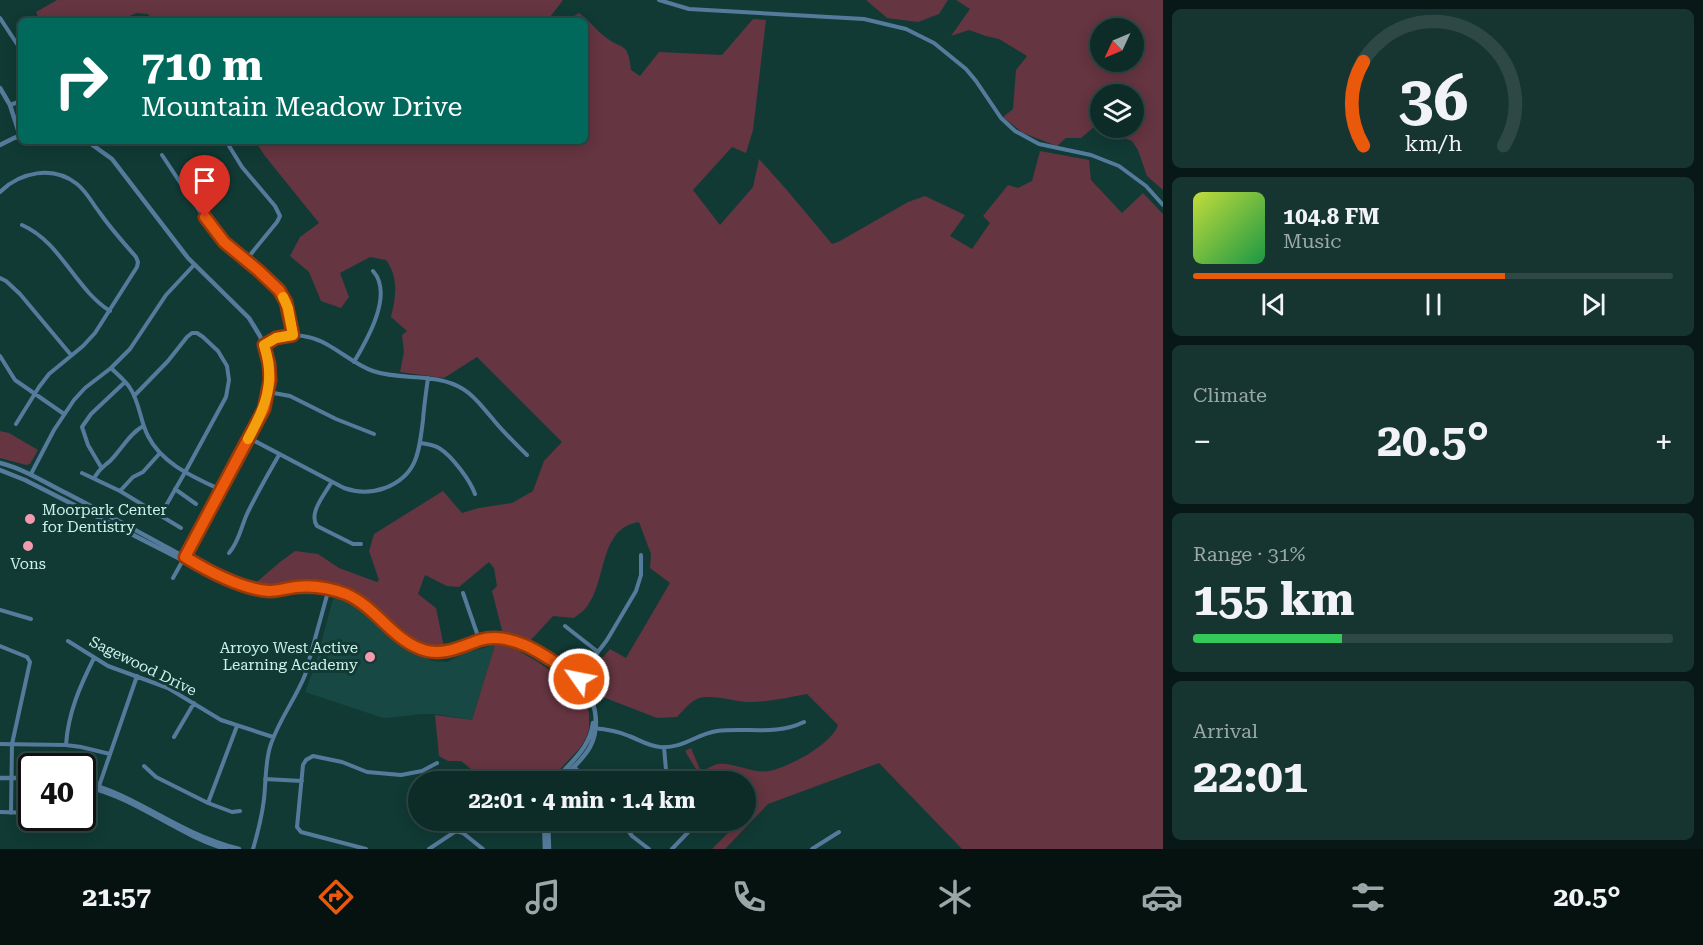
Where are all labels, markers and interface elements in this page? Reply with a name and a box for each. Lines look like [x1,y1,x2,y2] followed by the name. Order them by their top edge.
[1090,18,1144,72] north arrow
[1090,18,1144,138] map controls
[141,41,263,90] text: 710 m
[42,42,120,120] icon: right
[1398,62,1468,135] text: 36
[1090,84,1144,138] button: layers
[141,91,462,123] text: Mountain Meadow Drive
[1404,131,1462,156] text: km/h
[179,155,230,217] pin
[188,164,221,197] icon: arrive
[1283,204,1380,229] text: 104.8 FM
[1283,229,1342,253] text: Music
[1257,288,1290,321] icon: previous
[1417,288,1450,321] icon: pause
[1577,288,1610,321] icon: next
[1193,383,1267,407] text: Climate
[1377,414,1489,467] text: 20.5°
[1193,422,1211,461] text: −
[1655,422,1673,461] text: +
[42,501,167,536] place label: Moorpark Center for Dentistry
[23,512,37,526] marker: Moorpark Center for Dentistry
[21,539,35,553] marker: Vons
[1193,542,1305,566] text: Range · 31%
[10,555,46,573] place label: Vons
[1193,573,1354,626] text: 155 km
[87,632,199,700] street label: Sagewood Drive
[220,639,358,674] place label: Arroyo West Active Learning Academy
[547,647,611,711] position arrow
[363,650,377,664] marker: Arroyo West Active Learning Academy
[1193,719,1258,743] text: Arrival
[1193,750,1308,803] text: 22:01
[18,753,96,831] speed limit sign: 40
[469,788,695,813] text: 22:01 · 4 min · 1.4 km
[315,876,357,918] icon: directions
[522,876,564,918] icon: music
[728,876,770,918] icon: phone
[934,876,976,918] icon: climate
[1141,876,1183,918] icon: car
[1347,876,1389,918] icon: filters
[82,881,151,913] text: 21:57
[1554,881,1621,913] text: 20.5°

